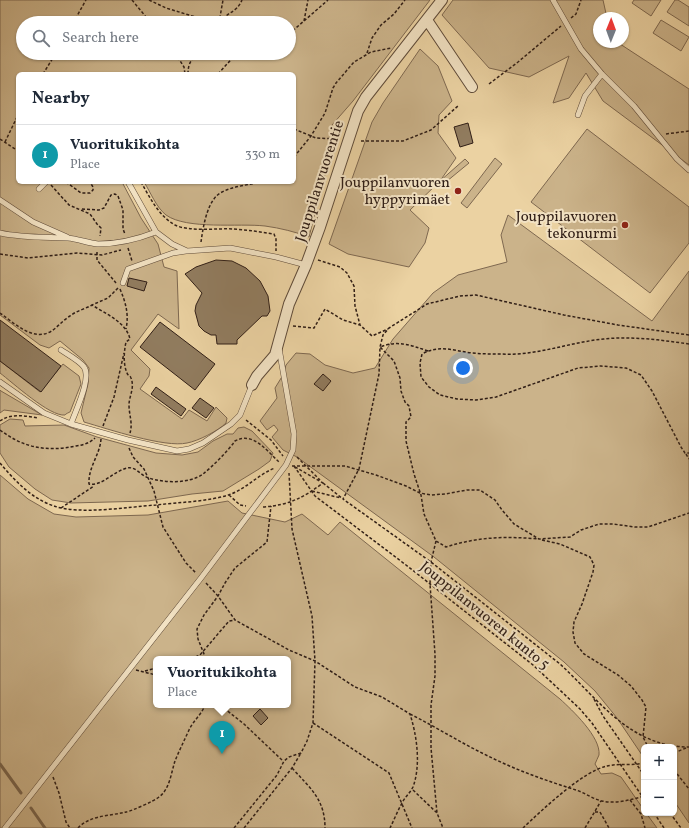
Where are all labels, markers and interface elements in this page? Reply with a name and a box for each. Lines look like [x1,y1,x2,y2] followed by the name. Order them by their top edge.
[593,12,629,48] north arrow
[16,16,296,60] search box
[30,27,52,49] icon: search
[62,28,139,49] text: Search here
[32,87,90,110] text: Nearby
[291,118,350,245] street label: Jouppilanvuorentie
[70,135,180,156] text: Vuoritukikohta
[42,146,48,164] text: 1
[245,146,280,164] text: 330 m
[70,156,100,174] text: Place
[340,173,450,211] place label: Jouppilanvuoren hyppyrimäet
[453,186,463,196] marker: Jouppilanvuoren hyppyrimäet
[516,207,617,245] place label: Jouppilavuoren tekonurmi
[620,220,630,230] marker: Jouppilavuoren tekonurmi
[453,358,473,378] your location
[414,557,554,675] street label: Jouppilanvuoren kunto 5
[153,656,291,708] popup
[167,663,277,684] text: Vuoritukikohta
[167,684,197,702] text: Place
[209,721,235,754] pin: 1
[641,744,677,816] map controls
[641,744,677,780] button: +
[641,780,677,816] button: −

